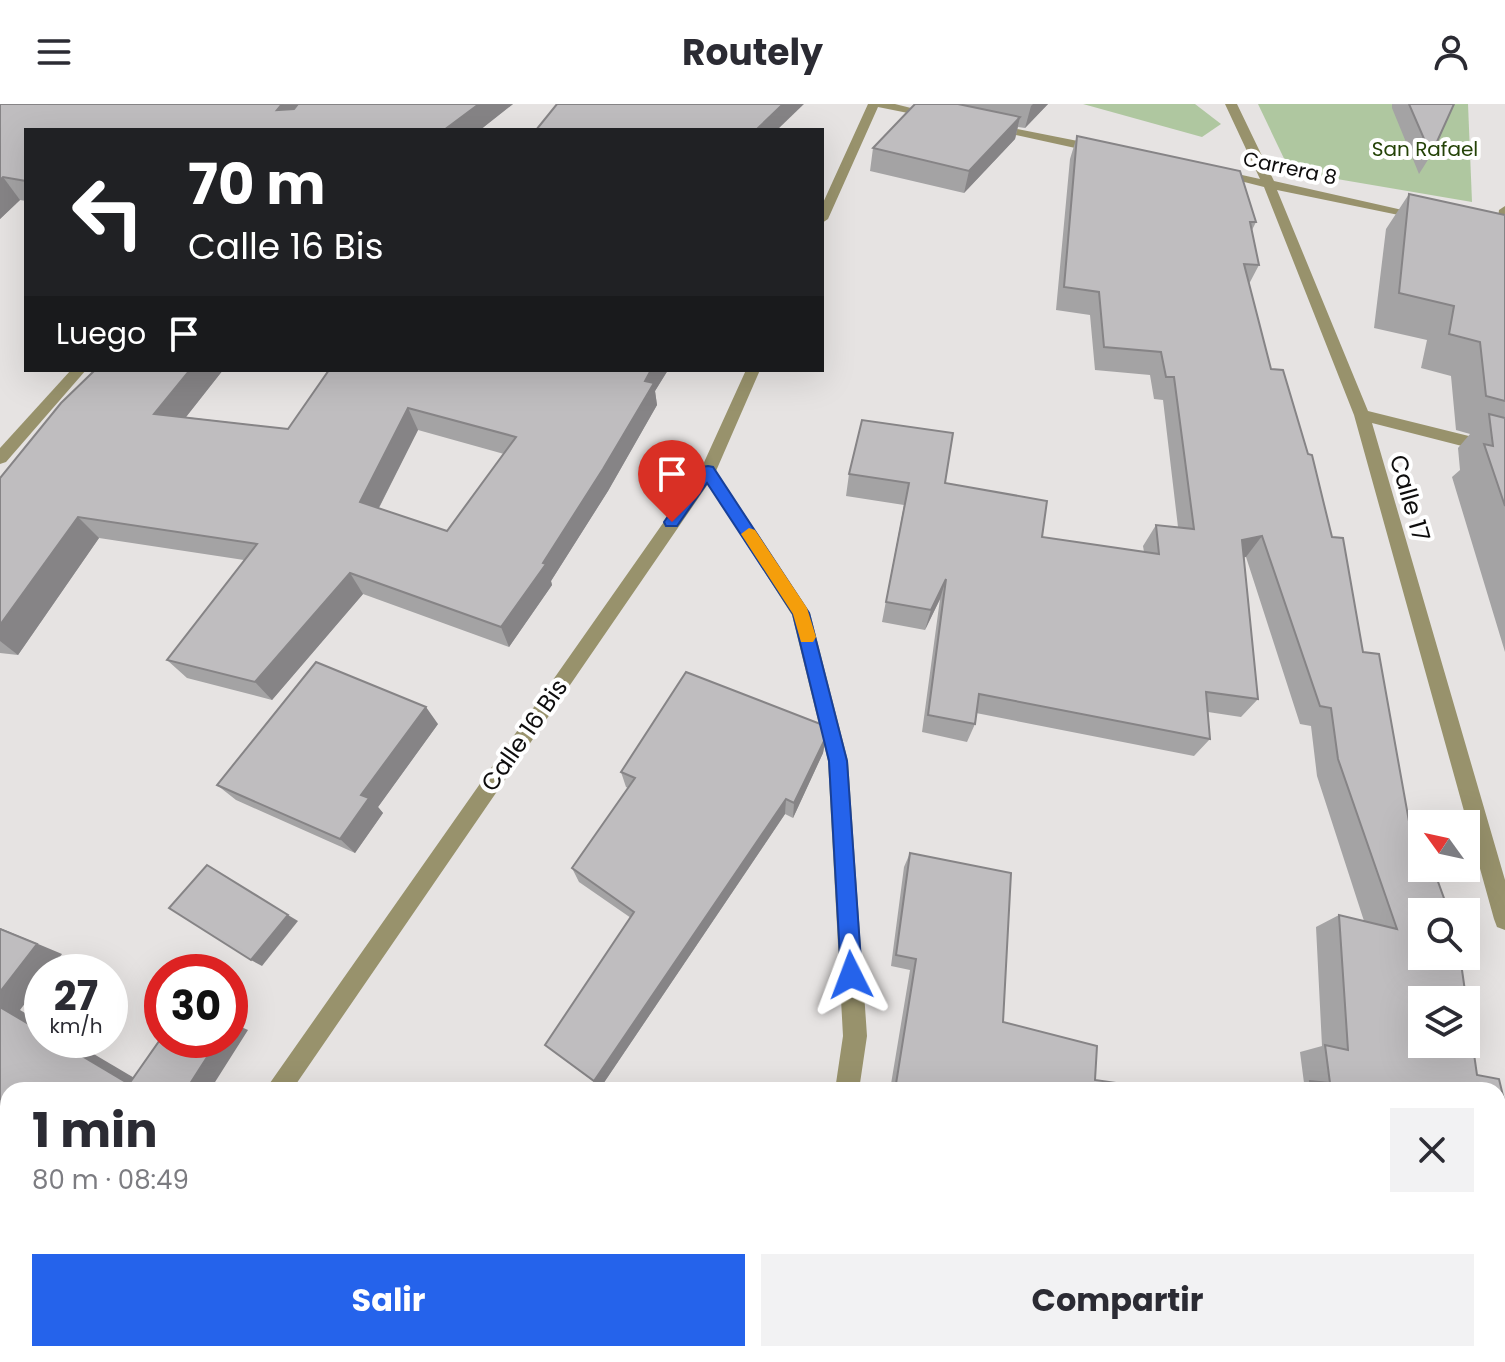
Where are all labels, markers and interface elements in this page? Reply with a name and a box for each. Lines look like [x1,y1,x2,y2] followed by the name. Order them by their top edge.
[682,27,823,78] text: Routely
[32,30,76,74] icon: menu
[1429,30,1473,74] icon: person
[1372,135,1478,163] park label: San Rafael
[1241,144,1339,192] street label: Carrera 8
[188,145,326,224] text: 70 m
[56,160,160,264] icon: left
[188,221,383,272] text: Calle 16 Bis
[56,312,146,355] text: Luego
[162,312,206,356] icon: arrive
[638,440,706,522] pin
[1382,451,1438,545] street label: Calle 17
[650,452,694,496] icon: arrive
[473,672,575,798] street label: Calle 16 Bis
[1408,810,1480,882] north arrow
[1408,810,1480,1058] map controls
[1408,898,1480,970] button: search
[809,933,893,1017] position arrow
[144,954,248,1058] speed limit sign: 30
[54,968,98,1024] text: 27
[1408,986,1480,1058] button: layers
[49,1012,103,1040] text: km/h
[32,1097,158,1164] text: 1 min
[1390,1108,1474,1192] button: close
[32,1162,189,1198] text: 80 m · 08:49
[32,1254,745,1346] button: Salir
[761,1254,1474,1346] button: Compartir

